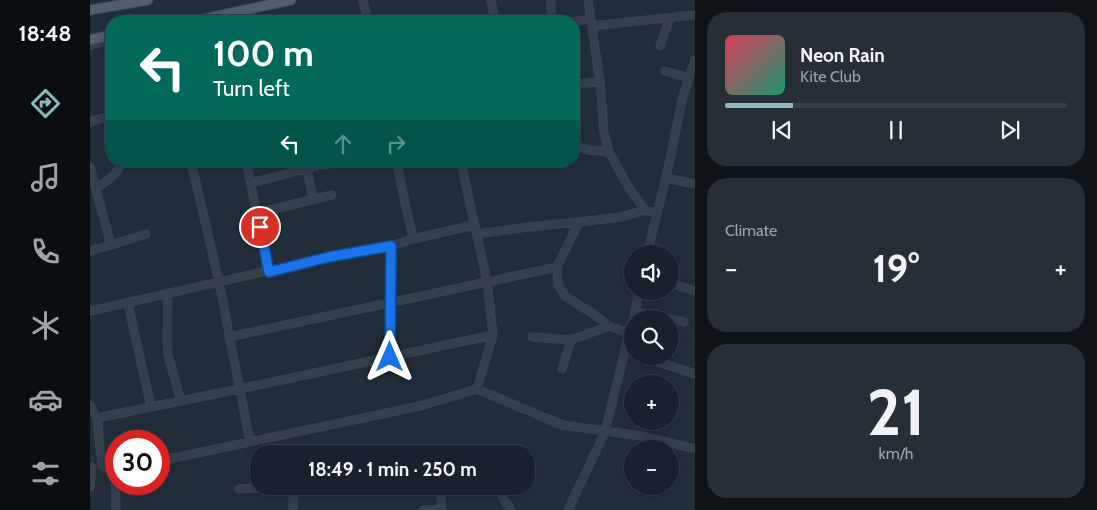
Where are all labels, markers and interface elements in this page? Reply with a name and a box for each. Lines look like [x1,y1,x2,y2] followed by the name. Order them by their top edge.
[18,20,72,47] text: 18:48
[213,32,314,75] text: 100 m
[130,35,195,100] icon: left
[800,44,885,67] text: Neon Rain
[800,67,861,86] text: Kite Club
[213,75,290,102] text: Turn left
[28,86,63,121] icon: directions
[768,116,796,144] icon: previous
[882,116,910,144] icon: pause
[996,116,1024,144] icon: next
[276,130,304,158] icon: left
[329,130,357,158] icon: ahead
[382,130,410,158] icon: right
[28,160,63,195] icon: music
[239,206,281,248] pin
[246,213,274,241] icon: arrive
[725,221,777,240] text: Climate
[28,234,63,269] icon: phone
[624,245,679,495] map controls
[624,245,679,300] button: sound
[873,245,919,292] text: 19°
[725,251,737,285] text: −
[1055,251,1067,285] text: +
[28,308,63,343] icon: climate
[624,310,679,365] button: search
[363,330,415,382] position arrow
[867,372,925,451] text: 21
[624,375,679,430] button: +
[28,382,63,417] icon: car
[105,430,170,495] speed limit sign: 30
[624,440,679,495] button: −
[878,444,914,463] text: km/h
[28,456,63,491] icon: filters
[308,458,477,481] text: 18:49 · 1 min · 250 m

